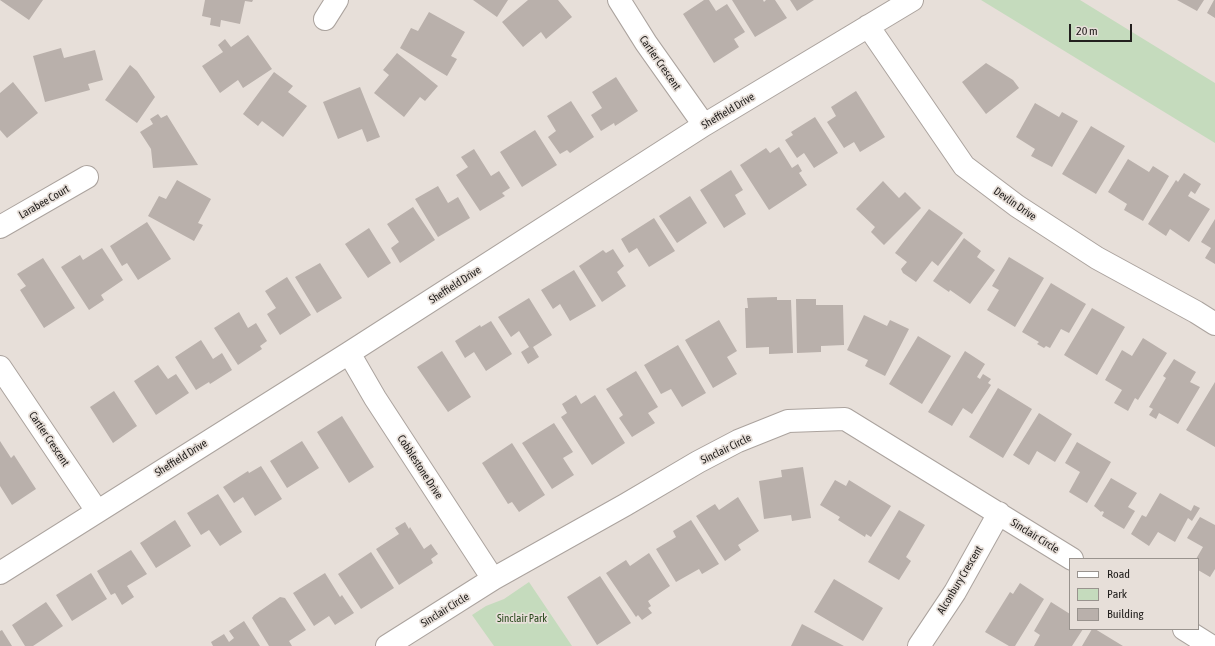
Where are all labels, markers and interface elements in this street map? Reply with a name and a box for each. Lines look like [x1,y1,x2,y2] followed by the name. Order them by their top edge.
[1071,16,1134,42] scale bar
[1076,24,1098,38] text: 20 m
[636,33,684,93] street label: Cartier Crescent
[699,90,757,132] street label: Sheffield Drive
[16,182,72,222] street label: Larabee Court
[991,184,1039,224] street label: Devlin Drive
[427,263,483,307] street label: Sheffield Drive
[26,409,72,469] street label: Cartier Crescent
[699,431,753,467] street label: Sinclair Circle
[394,433,446,501] street label: Cobblestone Drive
[152,437,210,479] street label: Sheffield Drive
[1008,516,1062,556] street label: Sinclair Circle
[934,544,986,616] street label: Alconbury Crescent
[1069,558,1199,630] legend
[1107,567,1130,581] text: Road
[1107,587,1127,601] text: Park
[418,590,472,630] street label: Sinclair Circle
[1107,607,1144,621] text: Building
[497,612,547,626] park label: Sinclair Park

